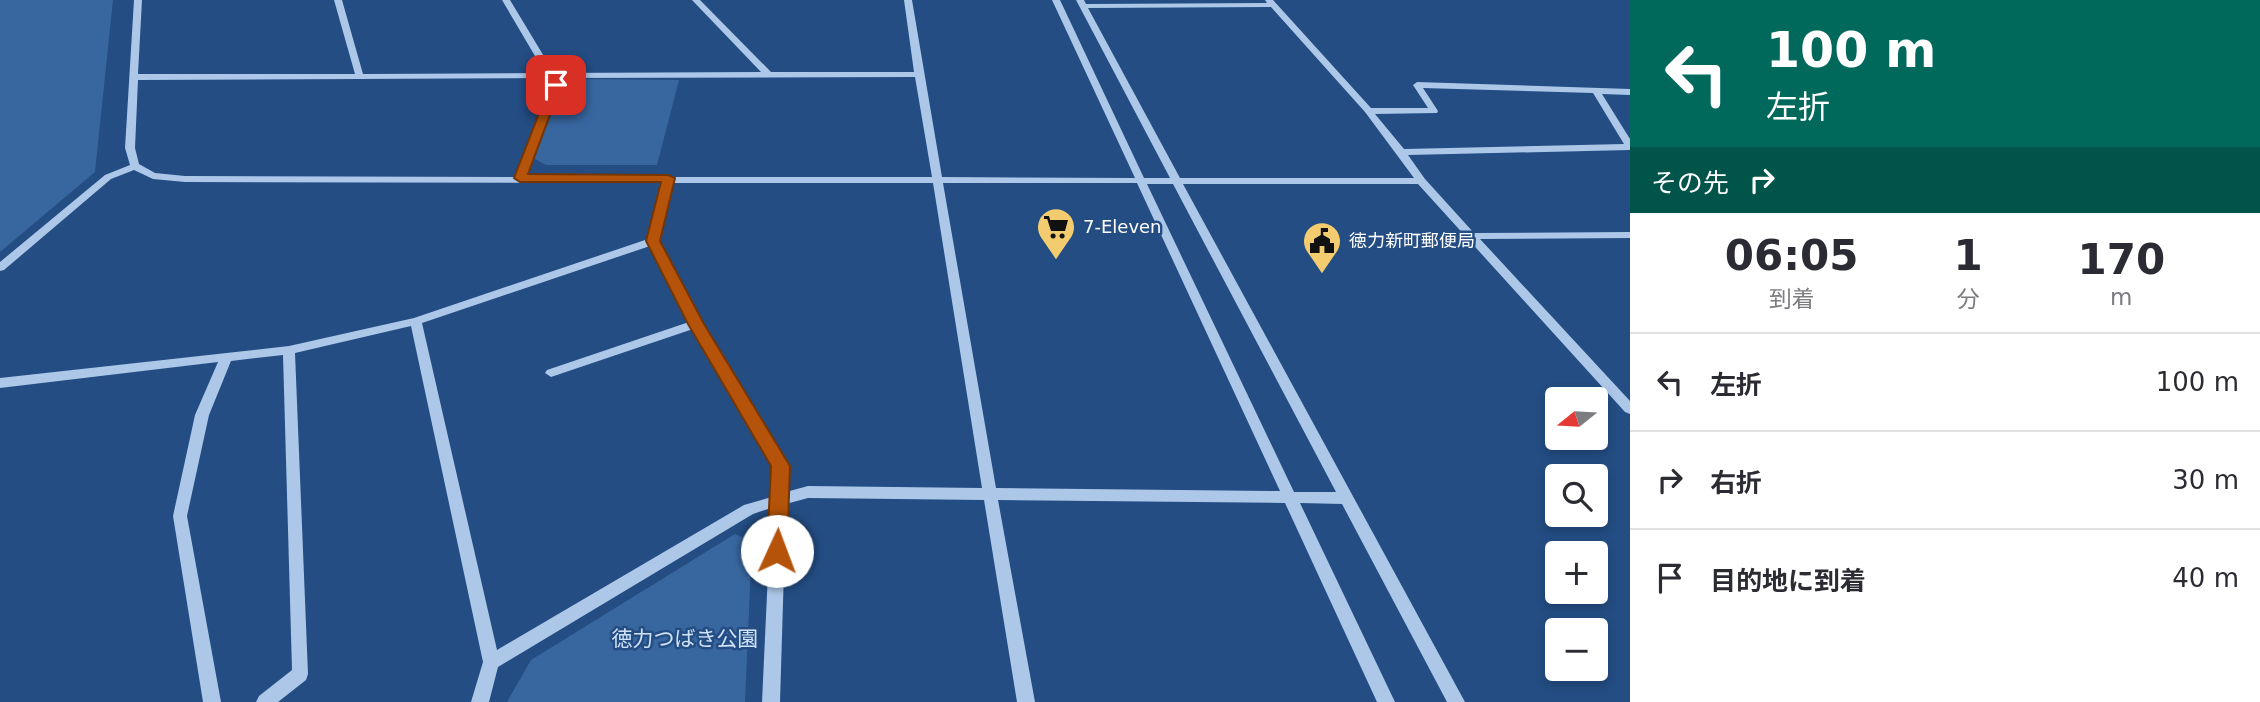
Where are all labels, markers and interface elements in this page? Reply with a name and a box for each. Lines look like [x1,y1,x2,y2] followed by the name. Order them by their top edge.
[1766,22,1936,79] text: 100 m
[1651,28,1742,119] icon: left
[526,55,586,115] pin
[537,66,575,104] icon: arrive
[1766,88,1830,126] text: 左折
[1743,161,1781,199] icon: right
[1651,168,1729,198] text: その先
[1035,206,1077,261] supermarket icon: 7-Eleven
[1083,216,1162,237] place label: 7-Eleven
[1301,220,1343,275] public building icon: 徳力新町郵便局
[1349,230,1475,251] place label: 徳力新町郵便局
[1725,231,1859,280] text: 06:05
[1953,231,1983,280] text: 1
[2077,235,2165,284] text: 170
[2110,284,2133,310] text: m
[1769,286,1815,312] text: 到着
[1957,286,1980,312] text: 分
[1651,363,1689,401] icon: left
[2156,367,2239,397] text: 100 m
[1710,370,1762,400] text: 左折
[1545,387,1608,450] north arrow
[1545,387,1608,681] map controls
[1651,461,1689,499] icon: right
[1545,464,1608,527] button: search
[2172,465,2239,495] text: 30 m
[1710,468,1762,498] text: 右折
[740,514,814,588] position arrow
[1545,541,1608,604] button: +
[1651,559,1689,597] icon: arrive
[2172,563,2239,593] text: 40 m
[1710,566,1866,596] text: 目的地に到着
[1545,618,1608,681] button: −
[612,627,759,651] park label: 徳力つばき公園

